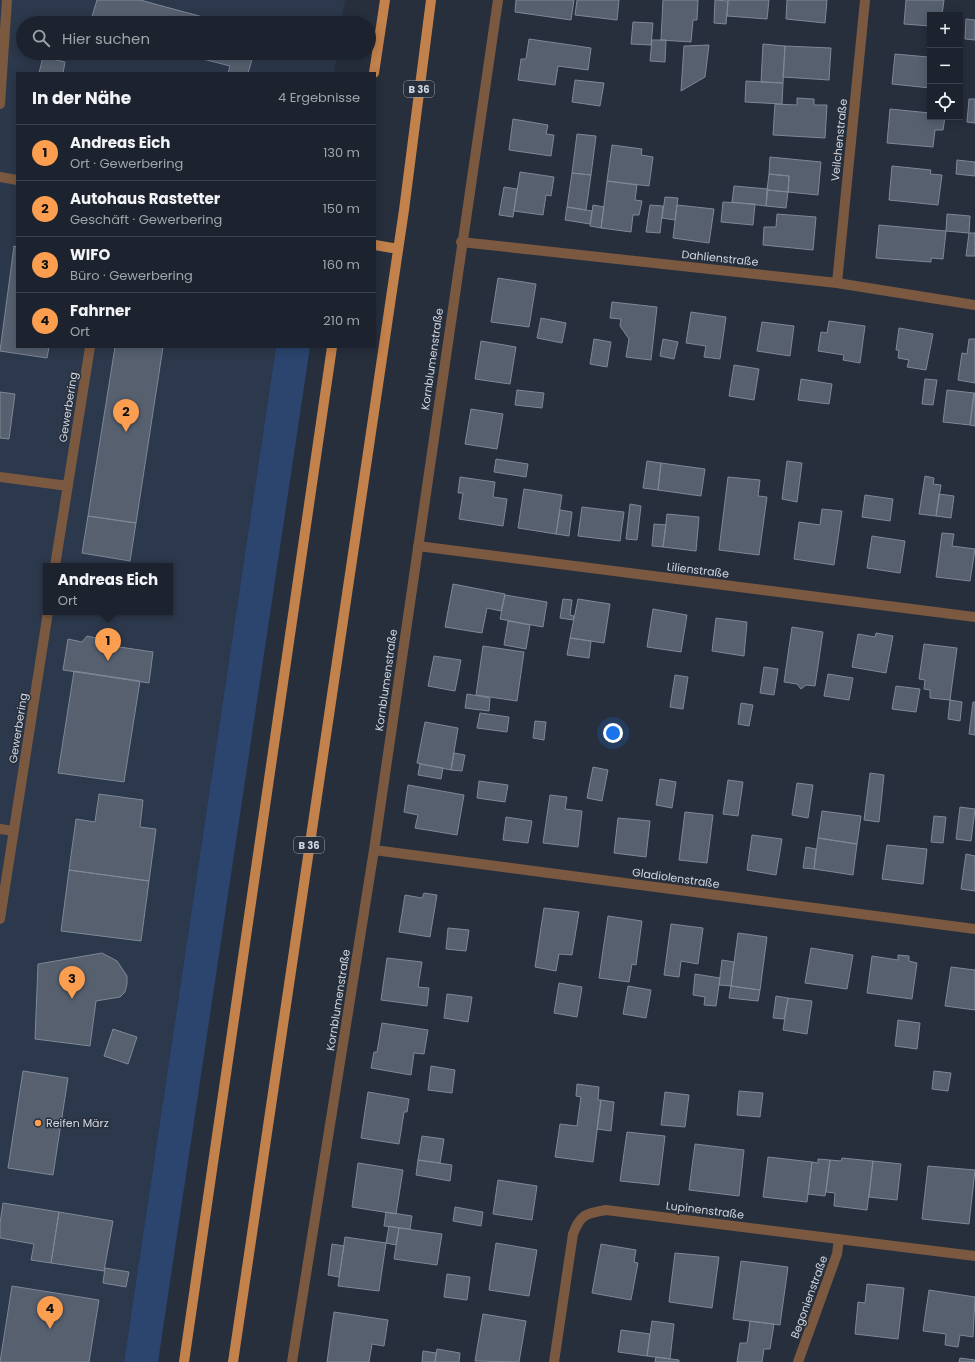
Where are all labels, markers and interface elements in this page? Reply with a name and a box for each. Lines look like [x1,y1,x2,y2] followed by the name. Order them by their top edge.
[927,12,963,120] map controls
[927,12,963,48] button: +
[16,16,376,60] search box
[30,27,52,49] icon: search
[62,28,150,49] text: Hier suchen
[927,48,963,84] button: −
[404,81,434,97] road number: B 36
[927,84,963,120] button: locate
[32,86,131,110] text: In der Nähe
[278,88,360,107] text: 4 Ergebnisse
[827,98,851,182] street label: Veilchenstraße
[70,132,170,153] text: Andreas Eich
[43,143,47,162] text: 1
[323,143,360,162] text: 130 m
[70,154,183,173] text: Ort · Gewerbering
[70,188,220,209] text: Autohaus Rastetter
[41,199,49,218] text: 2
[323,199,360,218] text: 150 m
[70,210,222,229] text: Geschäft · Gewerbering
[70,244,110,265] text: WIFO
[681,246,759,270] street label: Dahlienstraße
[41,255,49,274] text: 3
[323,255,360,274] text: 160 m
[70,266,193,285] text: Büro · Gewerbering
[70,300,131,321] text: Fahrner
[417,307,447,411] street label: Kornblumenstraße
[41,311,49,330] text: 4
[323,311,360,330] text: 210 m
[70,322,90,341] text: Ort
[55,371,81,443] street label: Gewerbering
[113,399,139,432] pin: 2
[666,558,730,582] street label: Lilienstraße
[43,563,173,615] popup
[58,569,158,590] text: Andreas Eich
[58,591,78,610] text: Ort
[95,628,121,661] pin: 1
[371,628,401,732] street label: Kornblumenstraße
[5,692,31,764] street label: Gewerbering
[603,723,623,743] your location
[294,837,324,853] road number: B 36
[631,864,721,892] street label: Gladiolenstraße
[322,948,354,1052] street label: Kornblumenstraße
[59,966,85,999] pin: 3
[46,1115,109,1131] place label: Reifen März
[33,1118,43,1128] marker: Reifen März
[665,1197,745,1223] street label: Lupinenstraße
[787,1253,831,1341] street label: Begonienstraße
[37,1296,63,1329] pin: 4

